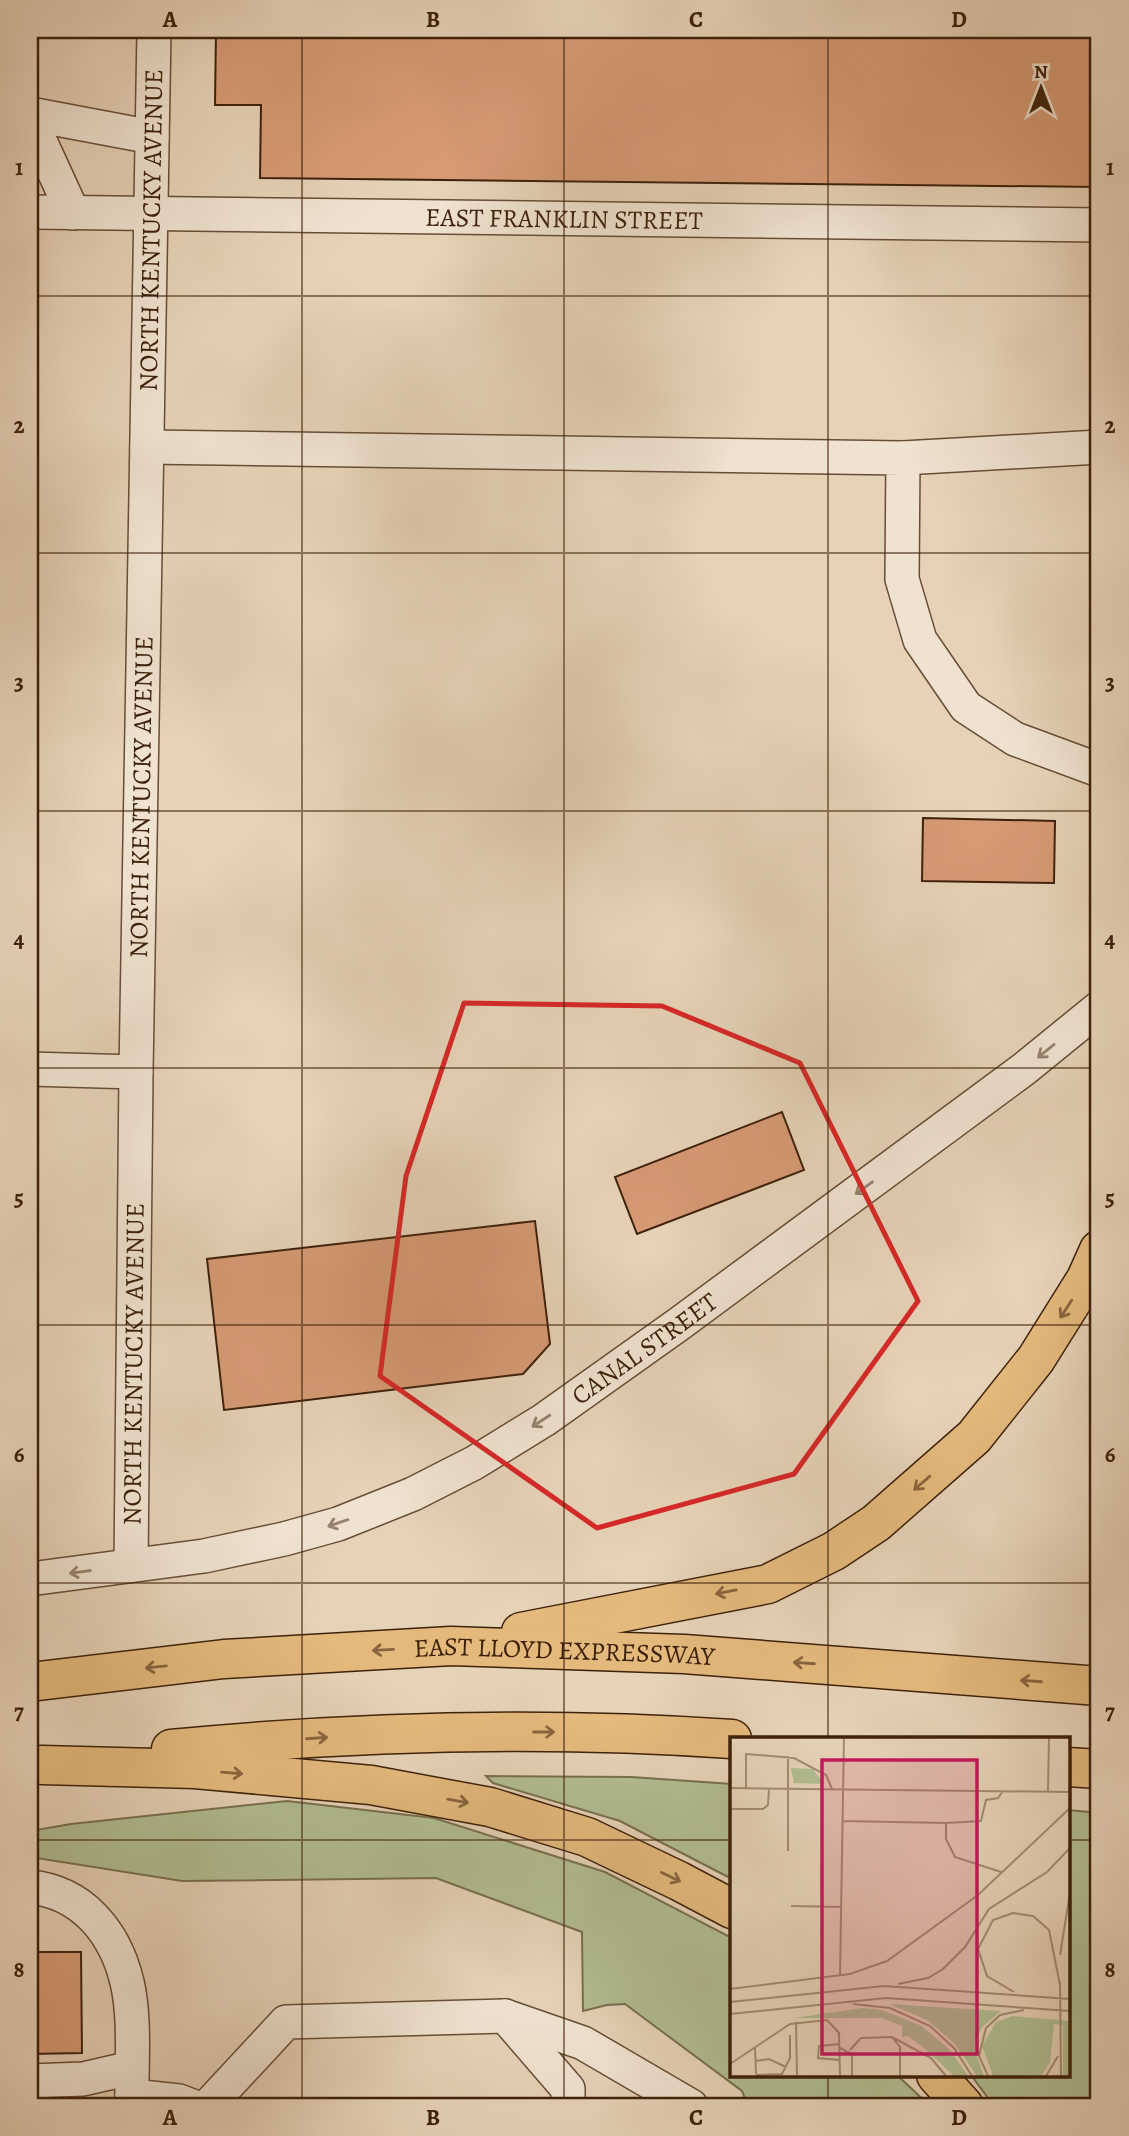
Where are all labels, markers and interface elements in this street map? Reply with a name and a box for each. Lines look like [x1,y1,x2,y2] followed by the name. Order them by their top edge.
[162,4,178,35] text: A
[426,4,440,35] text: B
[689,4,703,35] text: C
[951,4,967,35] text: D
[1006,52,1076,122] north arrow
[1034,59,1048,85] text: N
[131,69,171,392] street label: NORTH KENTUCKY AVENUE
[15,152,23,183] text: 1
[1106,152,1114,183] text: 1
[425,200,703,238] street label: EAST FRANKLIN STREET
[13,410,25,441] text: 2
[1104,410,1116,441] text: 2
[121,636,162,958] street label: NORTH KENTUCKY AVENUE
[14,667,24,698] text: 3
[1105,667,1115,698] text: 3
[14,924,25,955] text: 4
[1105,924,1116,955] text: 4
[1038,1044,1056,1059] one-way arrow
[855,1180,874,1195] one-way arrow
[14,1182,24,1213] text: 5
[1105,1182,1115,1213] text: 5
[114,1203,153,1525] street label: NORTH KENTUCKY AVENUE
[564,1284,725,1413] street label: CANAL STREET
[1059,1299,1073,1319] one-way arrow
[532,1414,551,1429] one-way arrow
[14,1439,25,1470] text: 6
[1105,1439,1116,1470] text: 6
[913,1475,931,1491] one-way arrow
[327,1517,349,1530] one-way arrow
[69,1565,92,1578] one-way arrow
[715,1586,738,1599] one-way arrow
[413,1629,717,1674] street label: EAST LLOYD EXPRESSWAY
[373,1644,395,1657] one-way arrow
[794,1656,816,1669] one-way arrow
[146,1660,168,1673] one-way arrow
[1020,1674,1043,1687] one-way arrow
[14,1696,24,1727] text: 7
[1105,1696,1115,1727] text: 7
[533,1725,556,1738] one-way arrow
[305,1731,328,1744] one-way arrow
[730,1737,1070,2076] inset map
[220,1767,243,1780] one-way arrow
[446,1795,469,1808] one-way arrow
[660,1871,681,1884] one-way arrow
[13,1954,25,1985] text: 8
[1104,1954,1116,1985] text: 8
[162,2102,178,2133] text: A
[426,2102,440,2133] text: B
[689,2102,703,2133] text: C
[951,2102,967,2133] text: D

